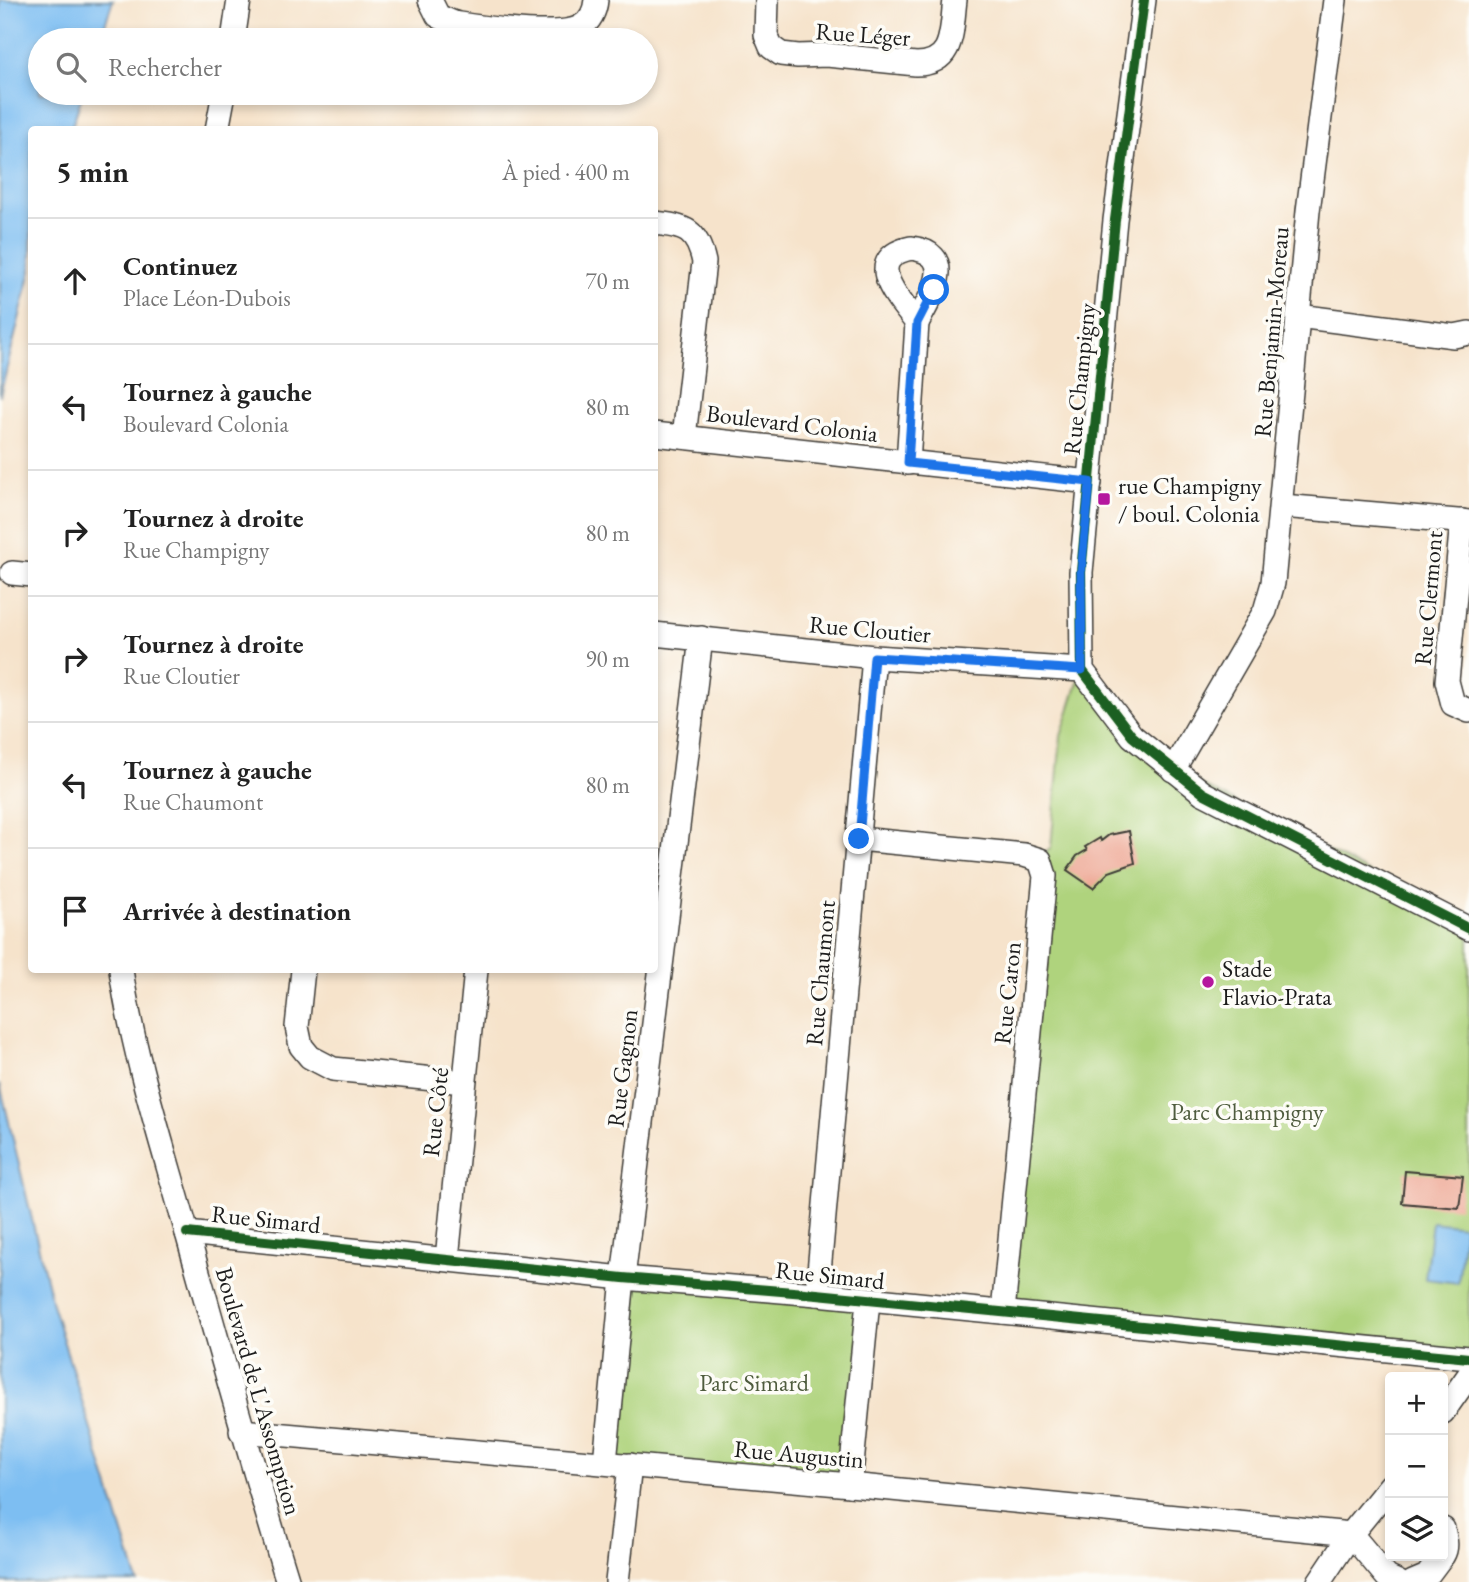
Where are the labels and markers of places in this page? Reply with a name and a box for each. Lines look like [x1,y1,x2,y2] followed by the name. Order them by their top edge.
[1118,470,1262,529] place label: rue Champigny / boul. Colonia
[1096,491,1112,507] marker: rue Champigny / boul. Colonia
[1222,953,1332,1012] place label: Stade Flavio-Prata
[1200,974,1216,990] marker: Stade Flavio-Prata

